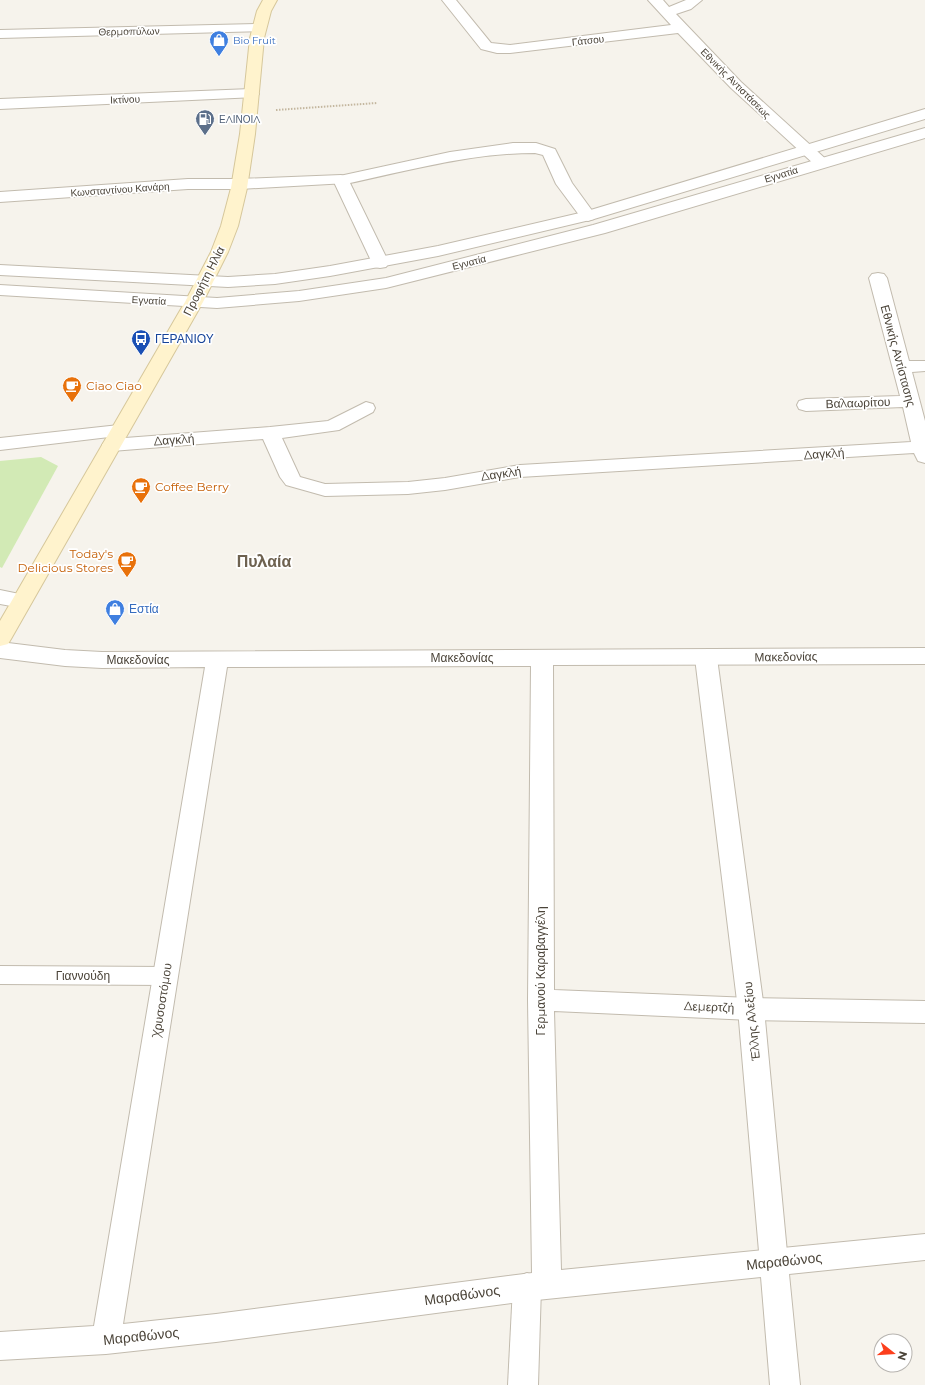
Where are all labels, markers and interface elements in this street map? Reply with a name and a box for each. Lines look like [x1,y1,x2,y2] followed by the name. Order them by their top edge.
[98,24,160,39] street label: Θερμοπύλων
[208,29,230,57] shop icon: Bio Fruit
[571,32,605,49] street label: Γάτσου
[233,34,276,47] place label: Bio Fruit
[698,45,774,121] street label: Εθνικής Αντιστάσεως
[110,92,140,107] street label: Ικτίνου
[194,108,216,136] fuel station icon: ΕΛΙΝΟΙΛ
[219,113,260,126] place label: ΕΛΙΝΟΙΛ
[763,163,800,186] street label: Εγνατία
[70,180,170,199] street label: Κωνσταντίνου Κανάρη
[180,243,228,318] street label: Προφήτη Ηλία
[451,252,488,273] street label: Εγνατία
[131,293,167,308] street label: Εγνατία
[878,303,919,409] street label: Εθνικής Αντίστασης
[130,328,152,356] bus stop icon: ΓΕΡΑΝΙΟΥ
[155,331,214,346] place label: ΓΕΡΑΝΙΟΥ
[61,375,83,403] cafe icon: Ciao Ciao
[86,378,142,393] place label: Ciao Ciao
[825,394,891,411] street label: Βαλαωρίτου
[153,431,195,448] street label: Δαγκλή
[803,445,845,462] street label: Δαγκλή
[480,463,522,484] street label: Δαγκλή
[130,476,152,504] cafe icon: Coffee Berry
[155,479,229,494] place label: Coffee Berry
[18,546,113,575] place label: Today's Delicious Stores
[116,550,138,578] cafe icon: Today's Delicious Stores
[237,552,291,571] district label: Πυλαία
[104,598,126,626] shop icon: Εστία
[129,601,159,616] place label: Εστία
[754,648,818,665] street label: Μακεδονίας
[430,650,494,665] street label: Μακεδονίας
[106,652,170,667] street label: Μακεδονίας
[533,906,548,1036] street label: Γερμανού Καραβαγγέλη
[148,962,175,1040] street label: Χρυσοστόμου
[56,968,110,983] street label: Γιαννούδη
[740,981,763,1062] street label: Έλλης Αλεξίου
[684,998,734,1015] street label: Δεμερτζή
[745,1248,823,1274] street label: Μαραθώνος
[423,1281,501,1309] street label: Μαραθώνος
[102,1323,180,1349] street label: Μαραθώνος
[873,1333,913,1373] north arrow
[895,1350,911,1362] text: N

